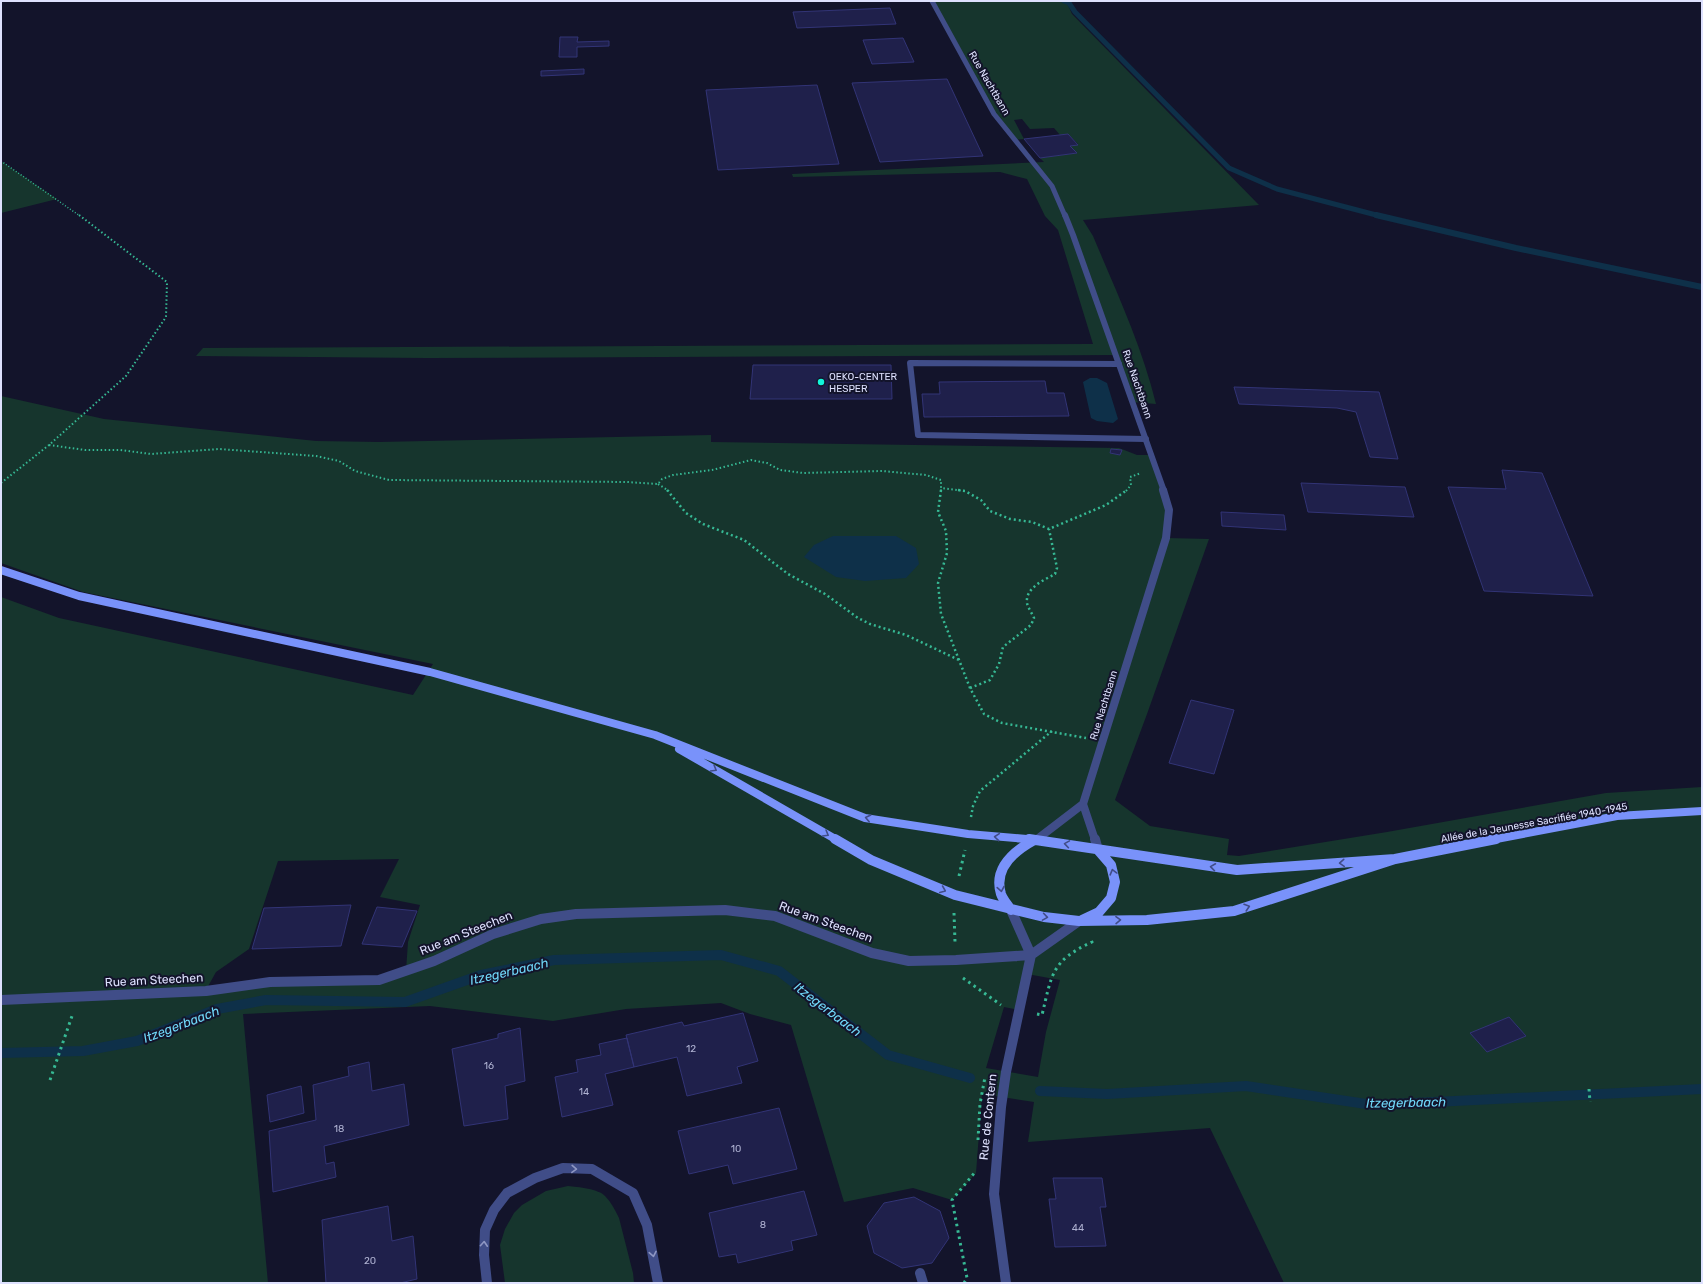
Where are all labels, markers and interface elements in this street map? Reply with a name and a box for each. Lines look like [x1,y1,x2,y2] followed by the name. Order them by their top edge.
[966,49,1012,118] street label: Rue Nachtbann
[1120,348,1154,420] street label: Rue Nachtbann
[829,371,898,395] place label: OEKO-CENTER HESPER
[816,377,826,387] marker: OEKO-CENTER HESPER
[1088,669,1120,742] street label: Rue Nachtbann
[709,764,717,771] one-way arrow
[1440,801,1629,845] street label: Allée de la Jeunesse Sacrifiée 1940-1945
[865,814,871,822] one-way arrow
[822,829,829,836] one-way arrow
[994,832,1000,841] one-way arrow
[1064,840,1070,849] one-way arrow
[1339,859,1345,868] one-way arrow
[1210,863,1216,872] one-way arrow
[1109,869,1118,876] one-way arrow
[938,885,946,893] one-way arrow
[996,886,1005,892] one-way arrow
[777,899,875,945] street label: Rue am Steechen
[1244,903,1251,911] one-way arrow
[418,908,514,958] street label: Rue am Steechen
[1042,912,1048,921] one-way arrow
[1115,916,1121,925] one-way arrow
[468,955,550,989] water label: Itzegerbaach
[104,970,204,990] street label: Rue am Steechen
[791,979,864,1040] water label: Itzegerbaach
[141,1003,222,1047] water label: Itzegerbaach
[686,1043,696,1055] house number: 12
[484,1060,494,1072] house number: 16
[976,1073,1000,1161] street label: Rue de Contern
[579,1086,589,1098] house number: 14
[1366,1094,1446,1112] water label: Itzegerbaach
[334,1123,344,1135] house number: 18
[731,1143,741,1155] house number: 10
[571,1164,577,1173] one-way arrow
[760,1219,766,1231] house number: 8
[1072,1222,1084,1234] house number: 44
[480,1241,489,1247] one-way arrow
[648,1251,657,1257] one-way arrow
[364,1255,376,1267] house number: 20

